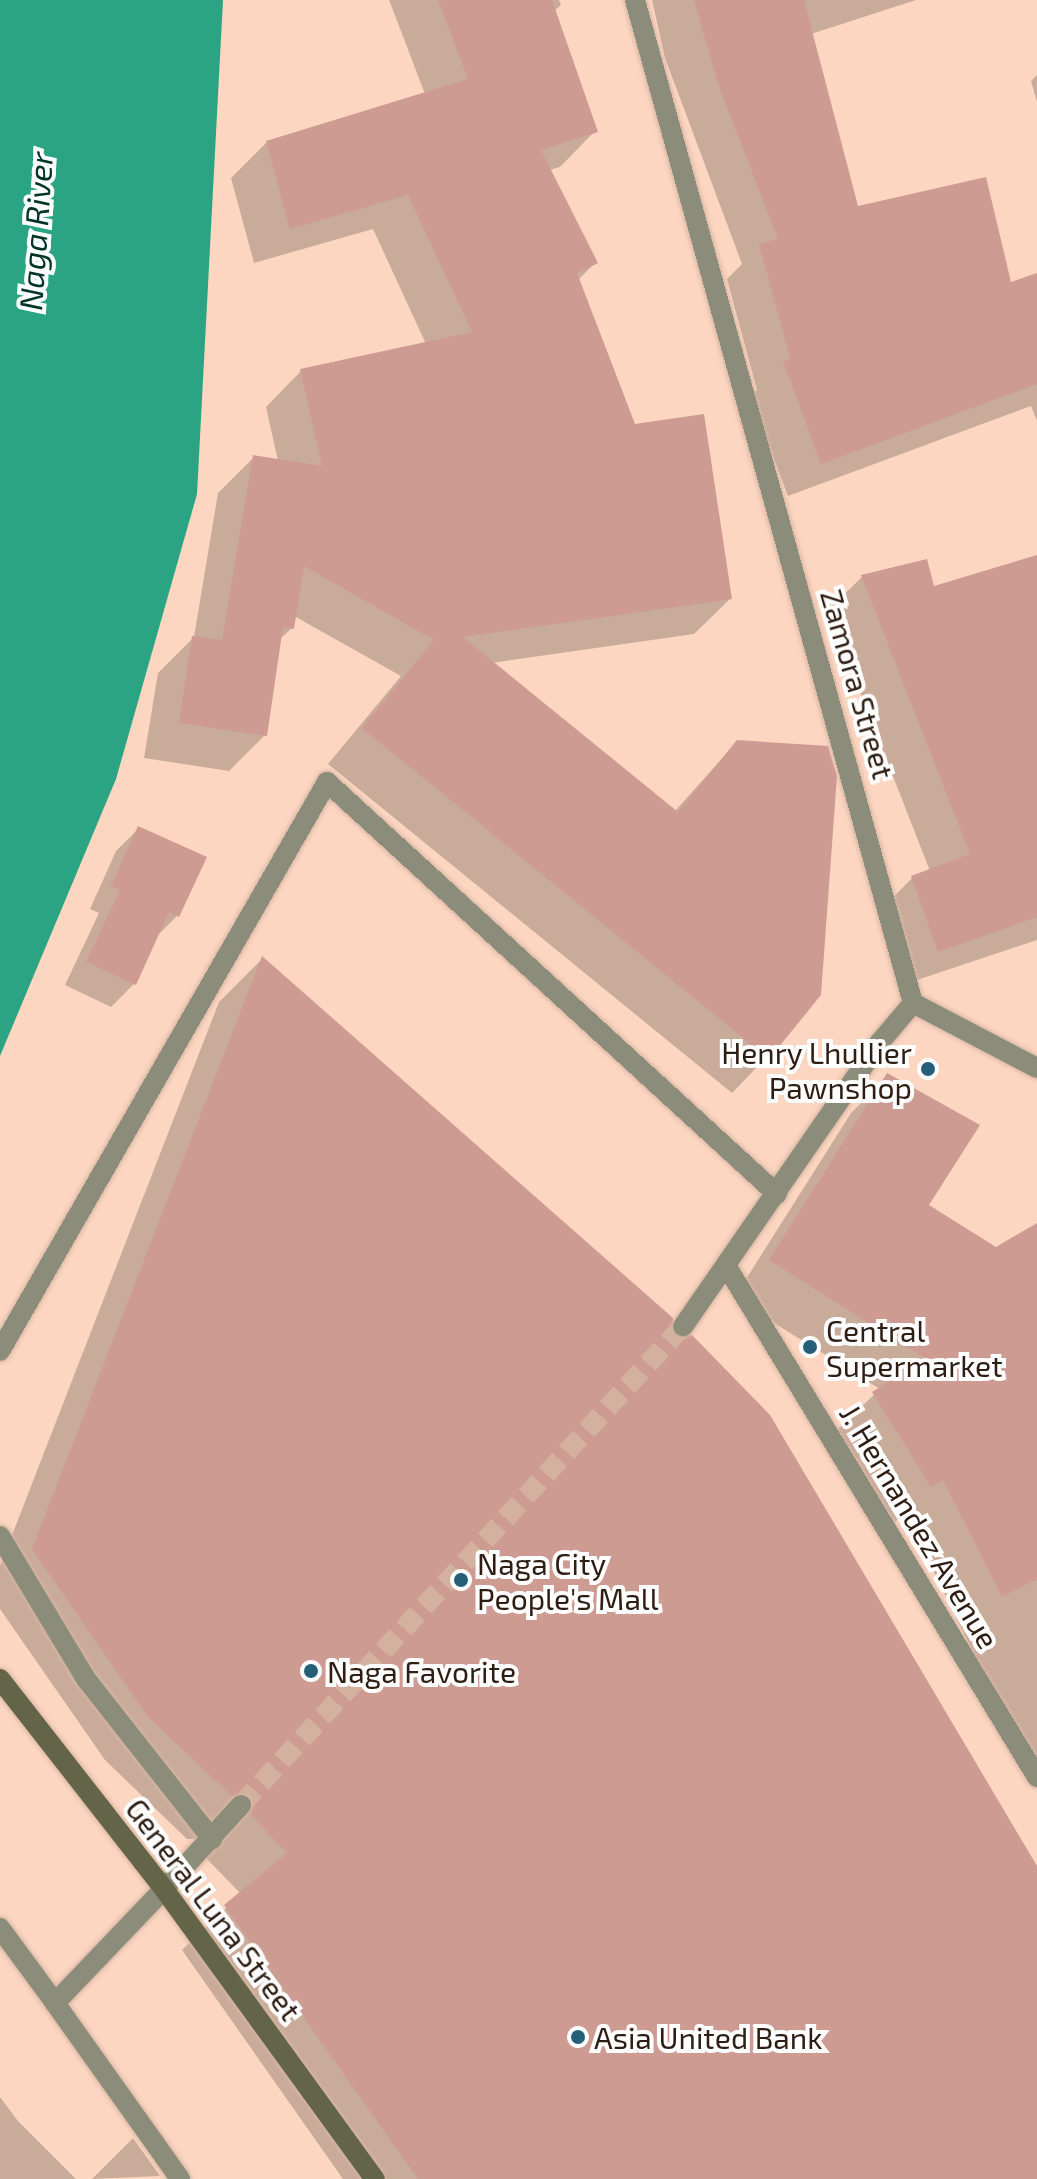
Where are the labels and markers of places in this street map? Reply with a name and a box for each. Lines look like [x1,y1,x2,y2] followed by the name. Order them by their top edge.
[720,1034,912,1104] place label: Henry Lhullier Pawnshop
[919,1060,937,1078] marker: Henry Lhullier Pawnshop
[826,1312,1003,1382] place label: Central Supermarket
[801,1338,819,1356] marker: Central Supermarket
[477,1545,659,1616] place label: Naga City People's Mall
[452,1571,470,1589] marker: Naga City People's Mall
[327,1653,516,1689] place label: Naga Favorite
[302,1662,320,1680] marker: Naga Favorite
[594,2019,823,2055] place label: Asia United Bank
[569,2028,587,2046] marker: Asia United Bank

